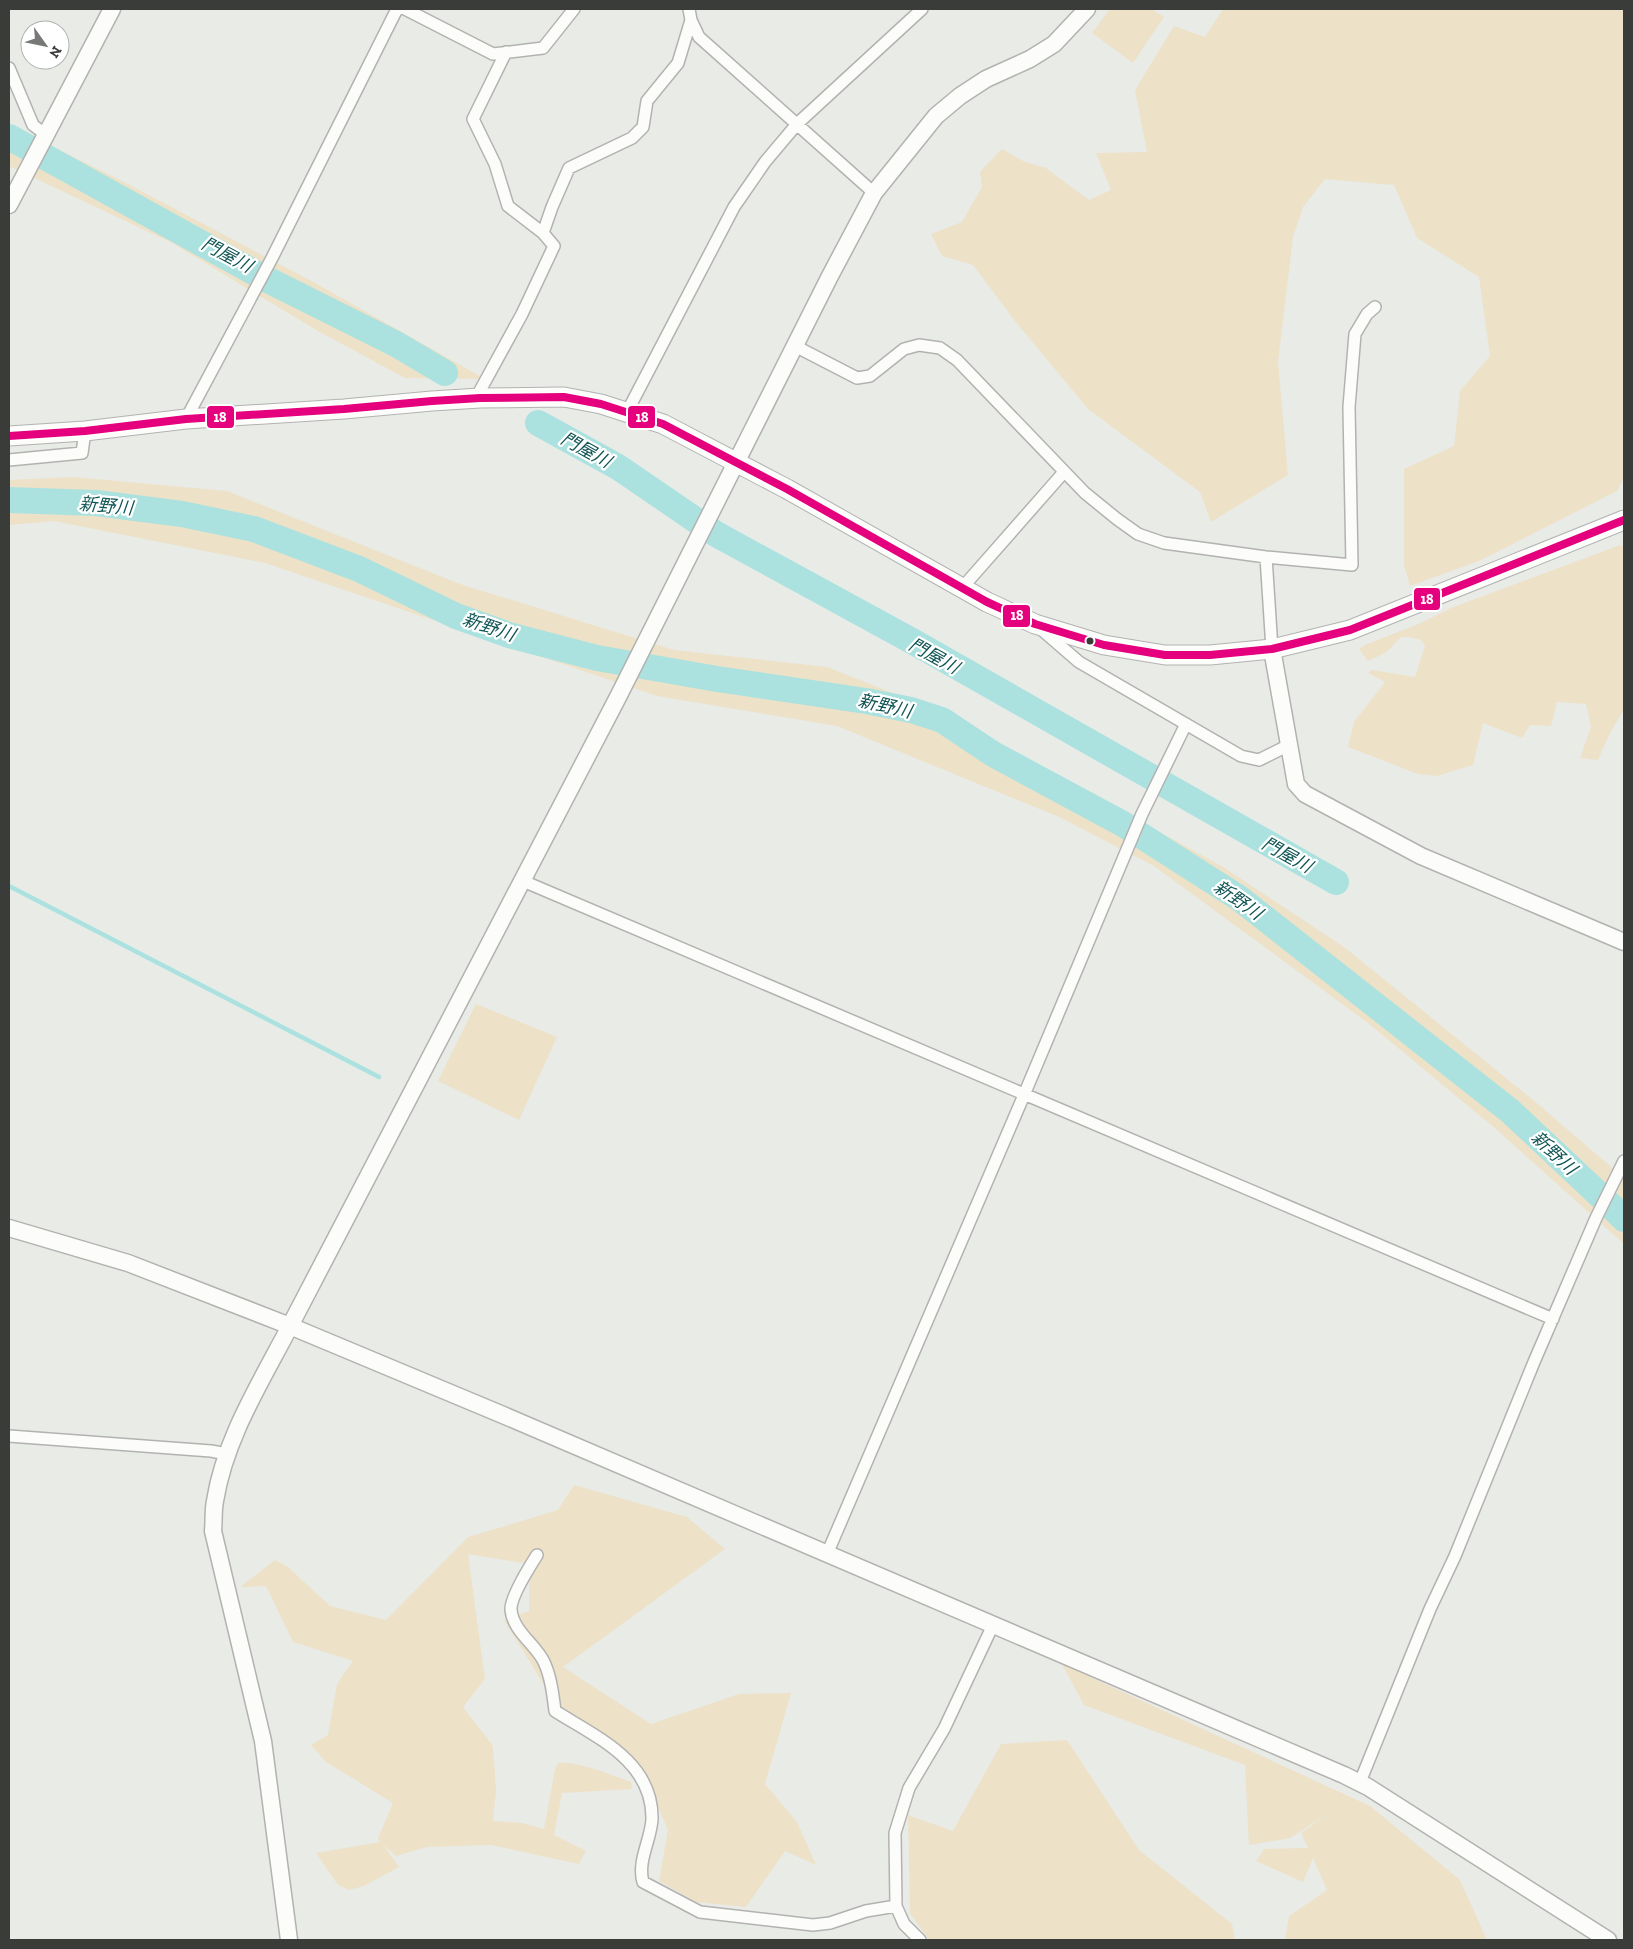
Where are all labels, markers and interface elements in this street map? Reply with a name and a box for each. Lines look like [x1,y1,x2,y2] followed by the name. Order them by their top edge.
[20,20,70,70] north arrow
[45,43,66,61] text: N
[198,233,258,278] water label: 門屋川
[206,405,235,429] line badge: 18
[627,405,656,429] line badge: 18
[213,409,227,426] text: 18
[635,409,649,426] text: 18
[557,427,617,474] water label: 門屋川
[78,493,136,519] water label: 新野川
[1413,587,1441,611] line badge: 18
[1420,591,1434,608] text: 18
[1002,604,1031,628] line badge: 18
[1010,607,1024,624] text: 18
[460,608,520,647] water label: 新野川
[905,633,965,680] water label: 門屋川
[1085,636,1095,646] unlabelled marker
[856,689,916,723] water label: 新野川
[1258,832,1318,879] water label: 門屋川
[1210,876,1268,926] water label: 新野川
[1527,1127,1583,1181] water label: 新野川

